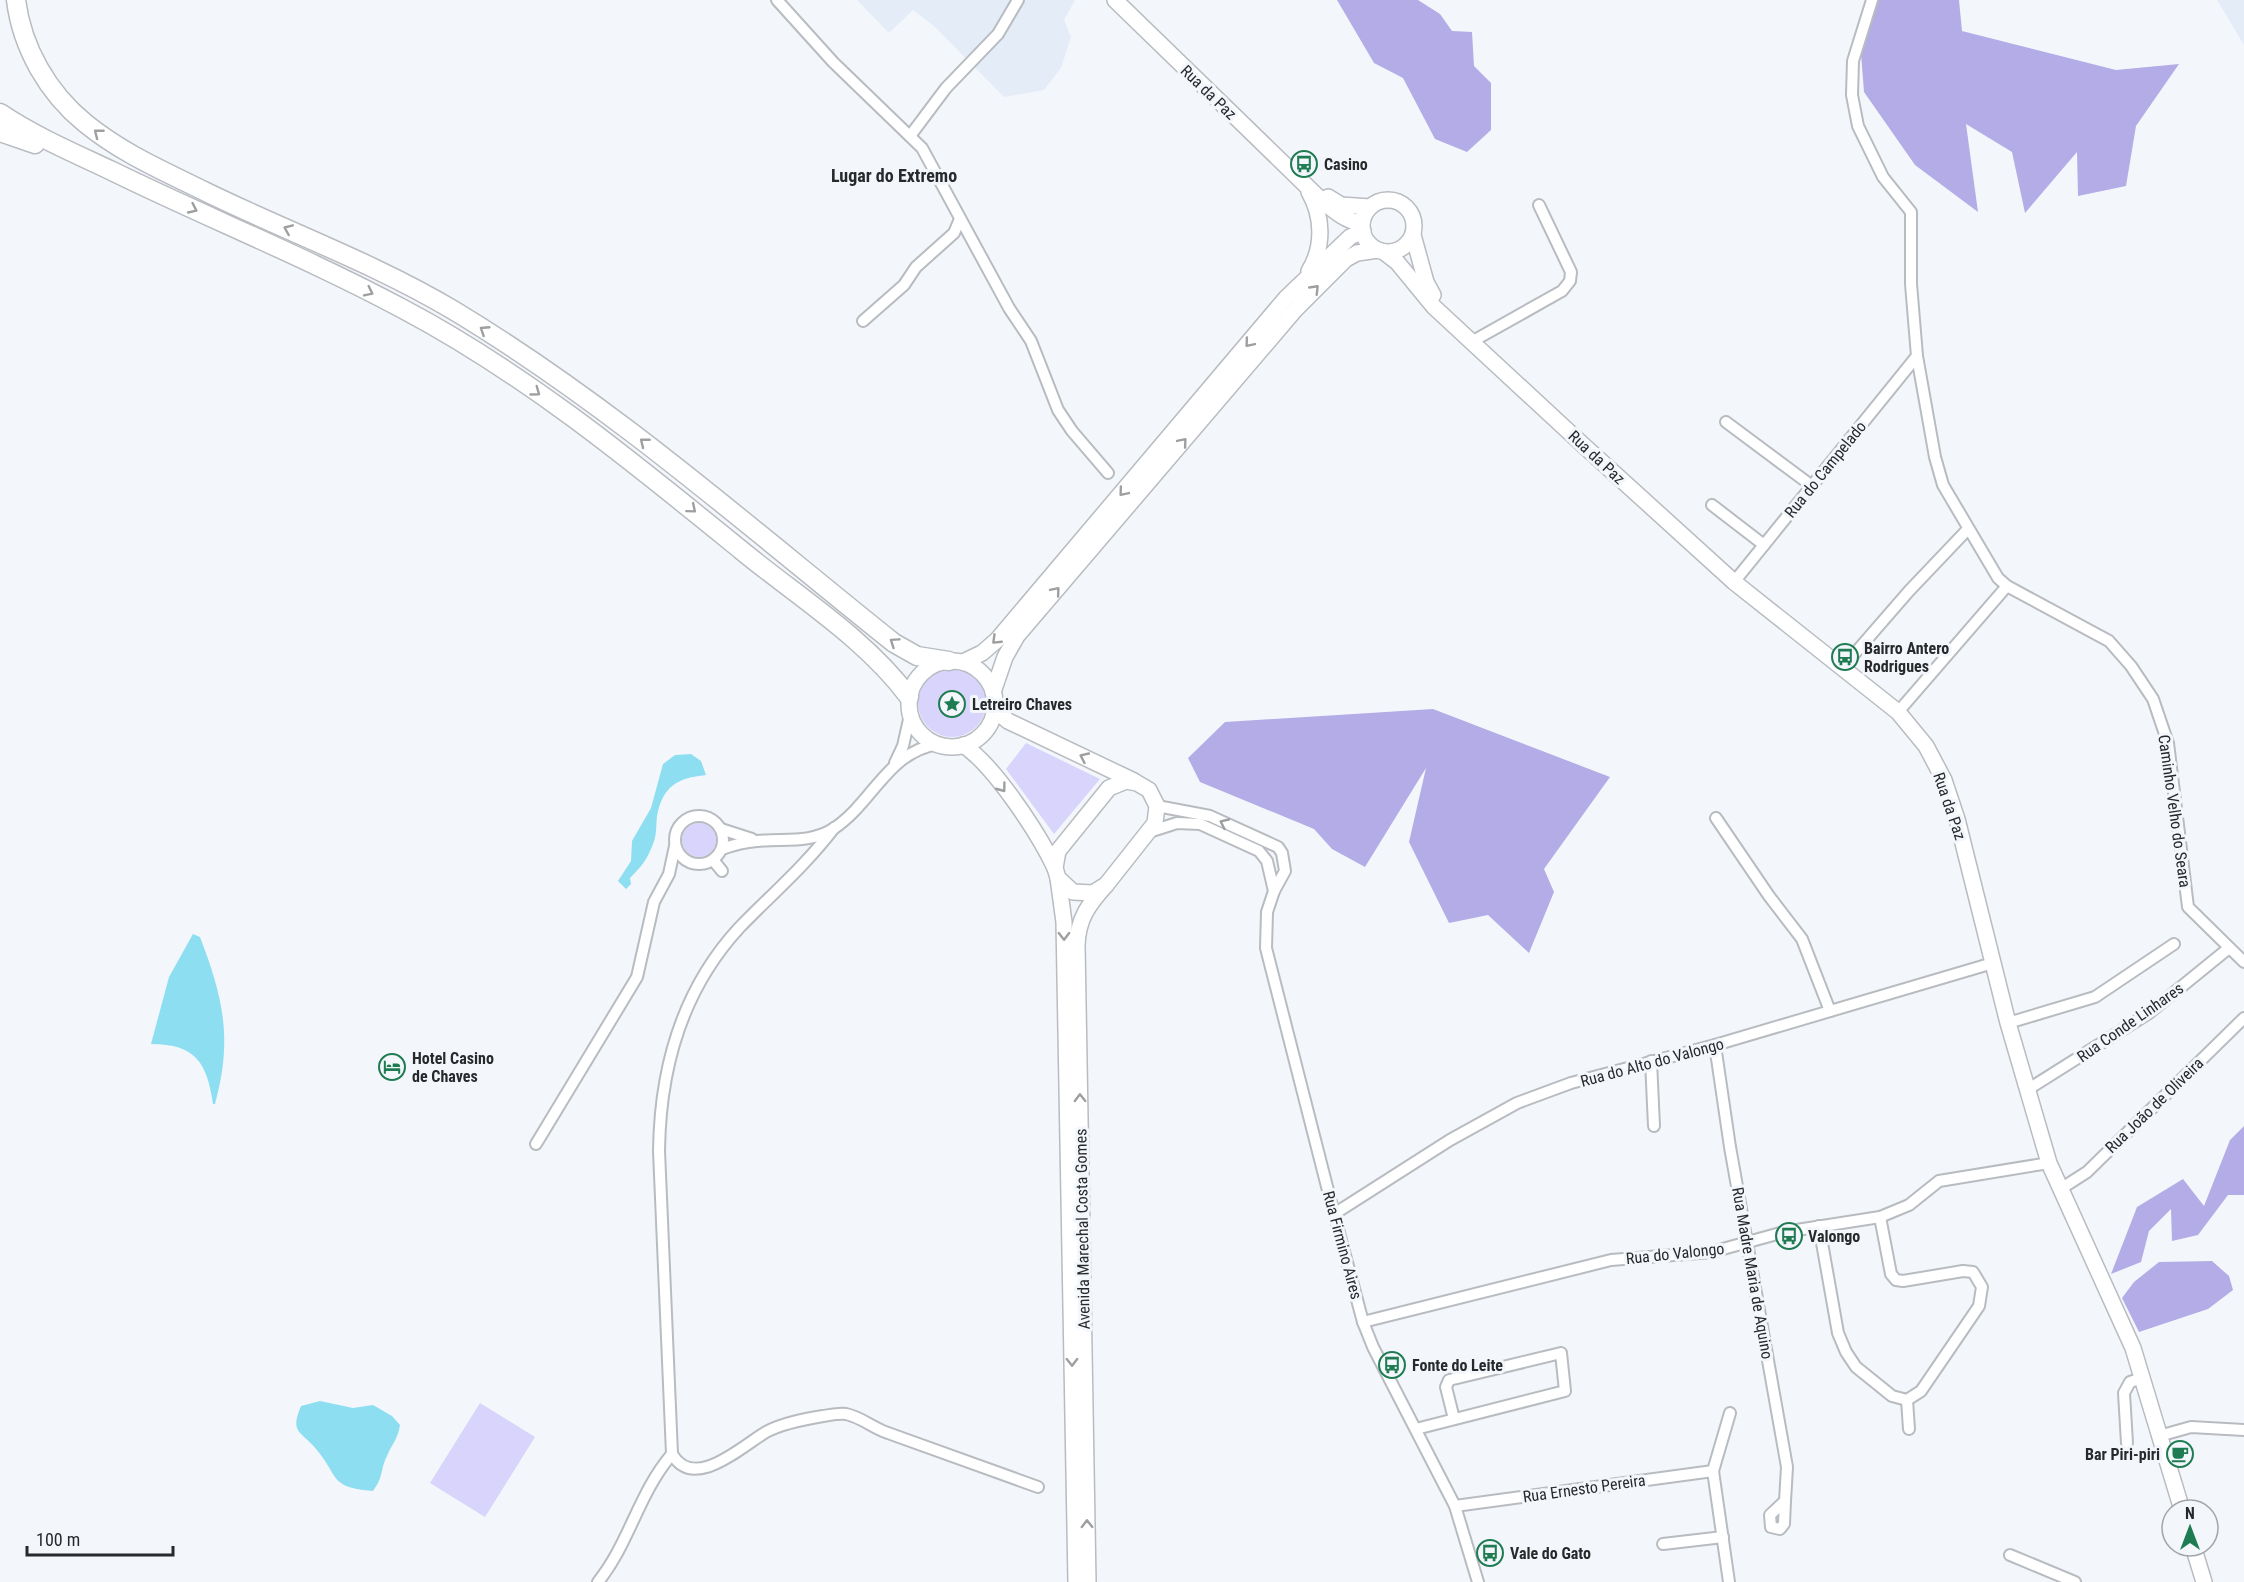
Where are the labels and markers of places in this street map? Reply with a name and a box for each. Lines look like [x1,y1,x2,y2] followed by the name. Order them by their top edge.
[1289,149,1319,179] bus stop icon: Casino
[1324,155,1368,174] place label: Casino
[1864,639,1949,676] place label: Bairro Antero Rodrigues
[1830,642,1860,672] bus stop icon: Bairro Antero Rodrigues
[937,689,967,719] place icon: Letreiro Chaves
[972,695,1072,714] place label: Letreiro Chaves
[412,1049,494,1086] place label: Hotel Casino de Chaves
[377,1052,407,1082] hotel icon: Hotel Casino de Chaves
[1774,1221,1804,1251] bus stop icon: Valongo
[1808,1227,1860,1246] place label: Valongo
[1377,1350,1407,1380] bus stop icon: Fonte do Leite
[1412,1356,1503,1375] place label: Fonte do Leite
[2165,1439,2195,1469] cafe icon: Bar Piri-piri
[2085,1445,2160,1464] place label: Bar Piri-piri
[1475,1538,1505,1568] bus stop icon: Vale do Gato
[1510,1544,1591,1563] place label: Vale do Gato

